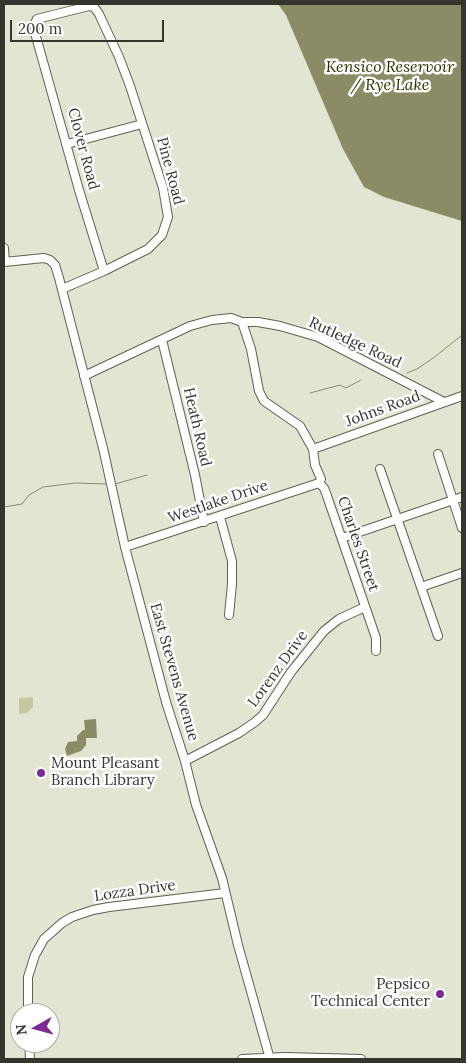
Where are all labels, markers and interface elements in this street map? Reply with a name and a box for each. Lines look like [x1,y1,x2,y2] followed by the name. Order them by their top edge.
[12,10,166,42] scale bar
[18,19,62,38] text: 200 m
[326,57,454,95] water label: Kensico Reservoir / Rye Lake
[63,106,103,192] street label: Clover Road
[152,135,188,207] street label: Pine Road
[306,314,404,372] street label: Rutledge Road
[179,386,215,468] street label: Heath Road
[343,387,423,431] street label: Johns Road
[166,476,270,528] street label: Westlake Drive
[333,494,383,594] street label: Charles Street
[146,601,202,743] street label: East Stevens Avenue
[244,627,312,711] street label: Lorenz Drive
[51,755,159,790] place label: Mount Pleasant Branch Library
[35,767,47,779] marker: Mount Pleasant Branch Library
[93,876,177,906] street label: Lozza Drive
[311,976,430,1011] place label: Pepsico Technical Center
[434,988,446,1000] marker: Pepsico Technical Center
[10,1003,60,1053] north arrow
[12,1023,31,1036] text: N

